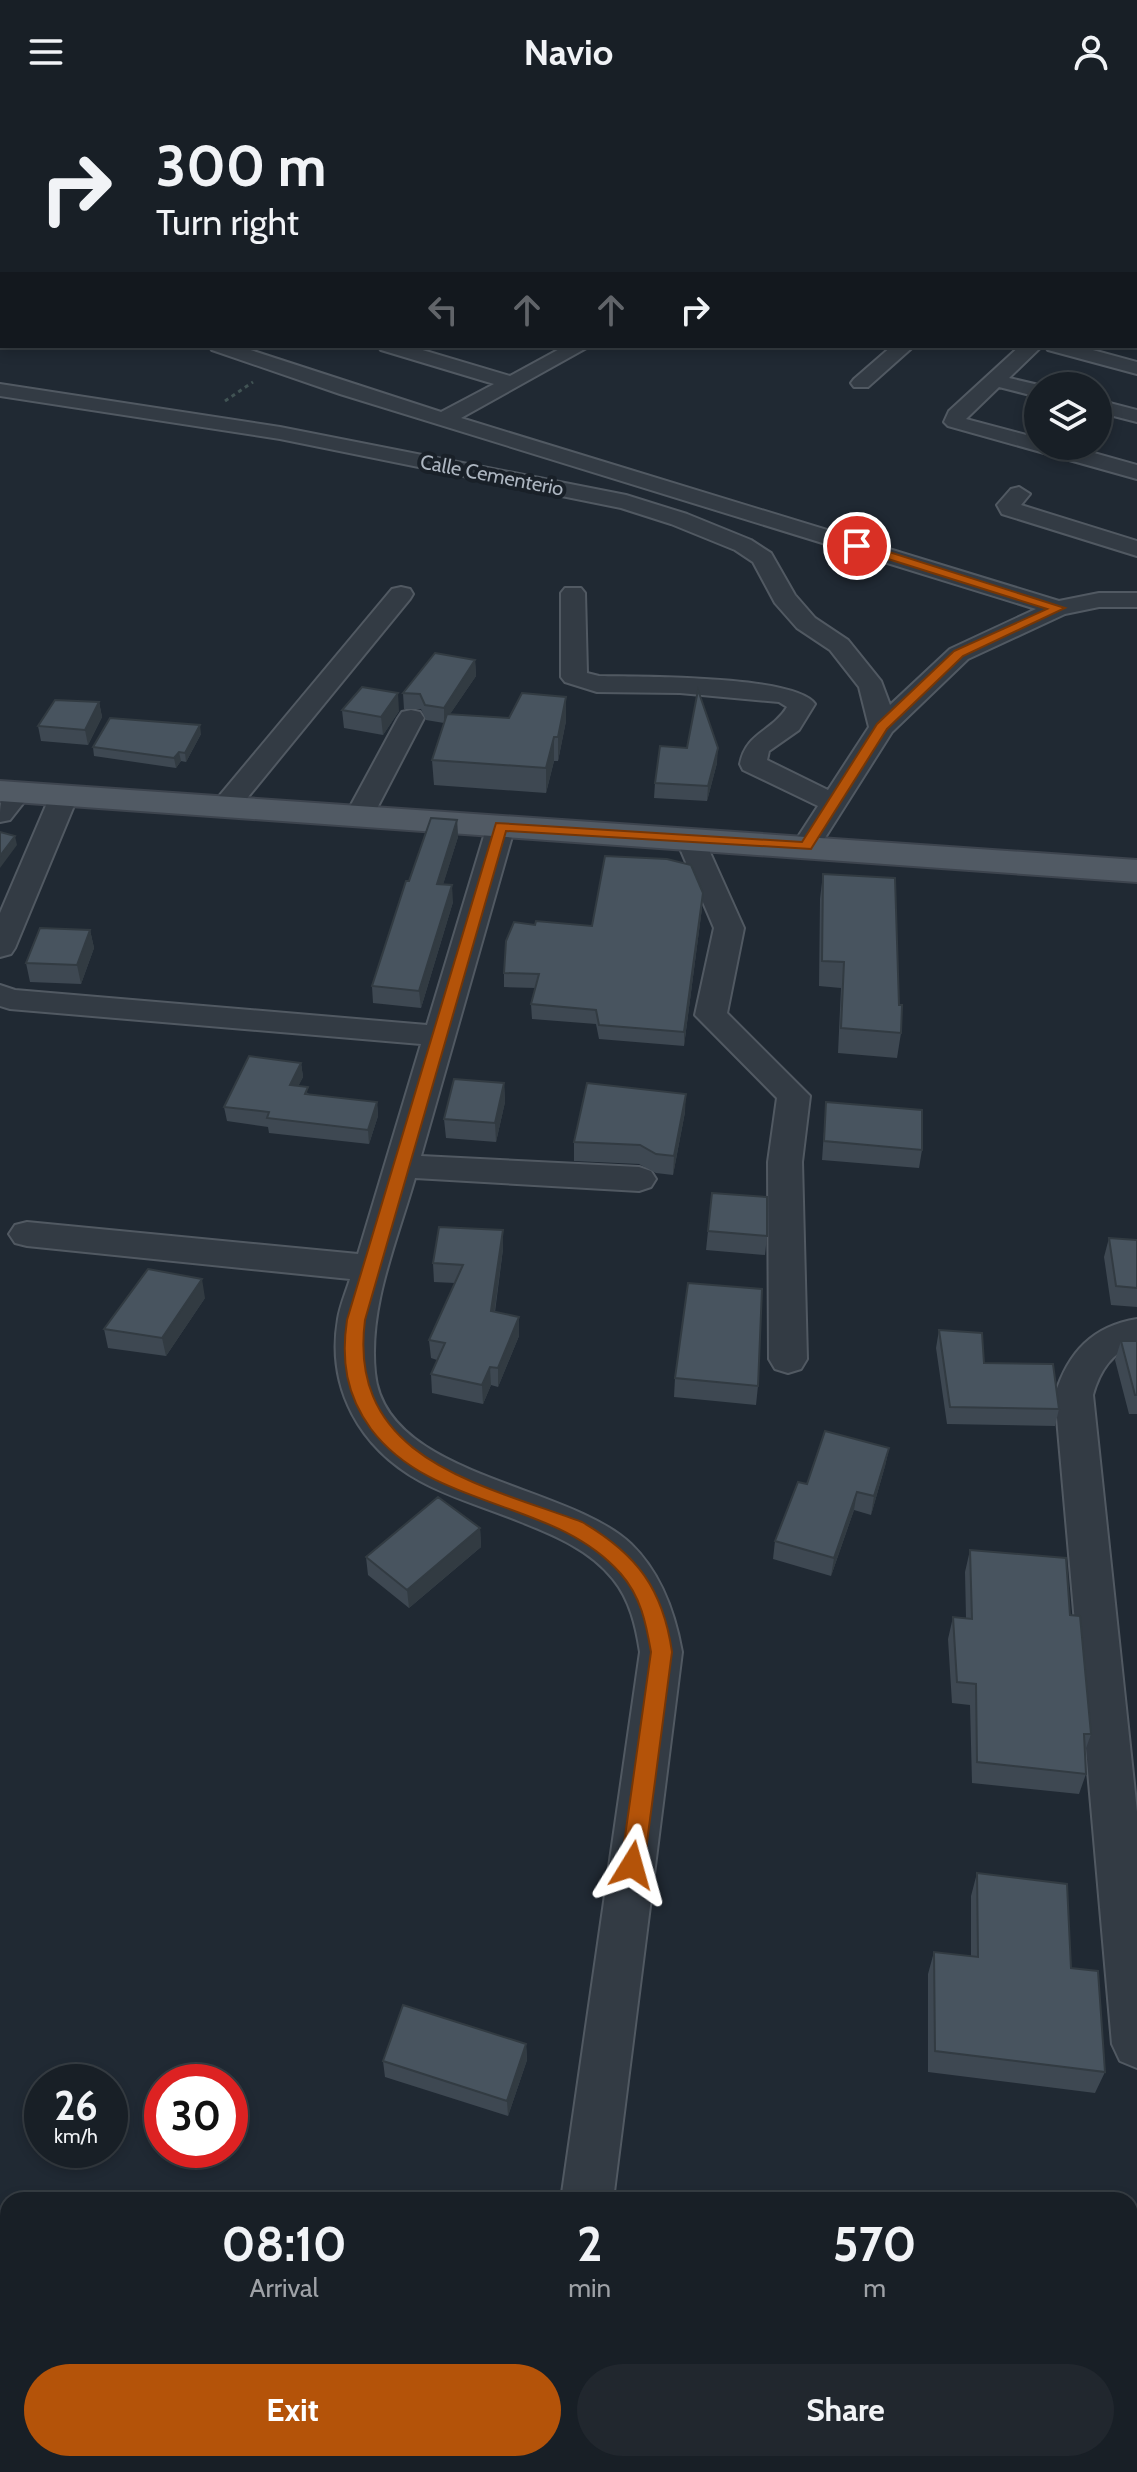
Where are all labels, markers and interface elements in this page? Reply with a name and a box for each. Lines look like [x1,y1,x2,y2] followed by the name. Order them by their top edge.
[24,30,68,74] icon: menu
[524,30,613,74] text: Navio
[1069,30,1113,74] icon: person
[156,132,327,200] text: 300 m
[24,136,128,240] icon: right
[156,200,299,244] text: Turn right
[421,288,465,332] icon: left
[505,288,549,332] icon: ahead
[589,288,633,332] icon: ahead
[673,288,717,332] icon: right
[1024,372,1112,460] map controls
[1024,372,1112,460] button: layers
[418,449,566,501] street label: Calle Cementerio
[823,512,891,580] pin
[835,524,879,568] icon: arrive
[590,1823,674,1907] position arrow
[144,2064,248,2168] speed limit sign: 30
[54,2081,98,2130] text: 26
[54,2124,98,2148] text: km/h
[222,2215,347,2273] text: 08:10
[577,2215,602,2273] text: 2
[833,2215,916,2273] text: 570
[250,2272,319,2304] text: Arrival
[568,2272,611,2304] text: min
[863,2272,886,2304] text: m
[24,2364,561,2456] button: Exit
[577,2364,1114,2456] button: Share

